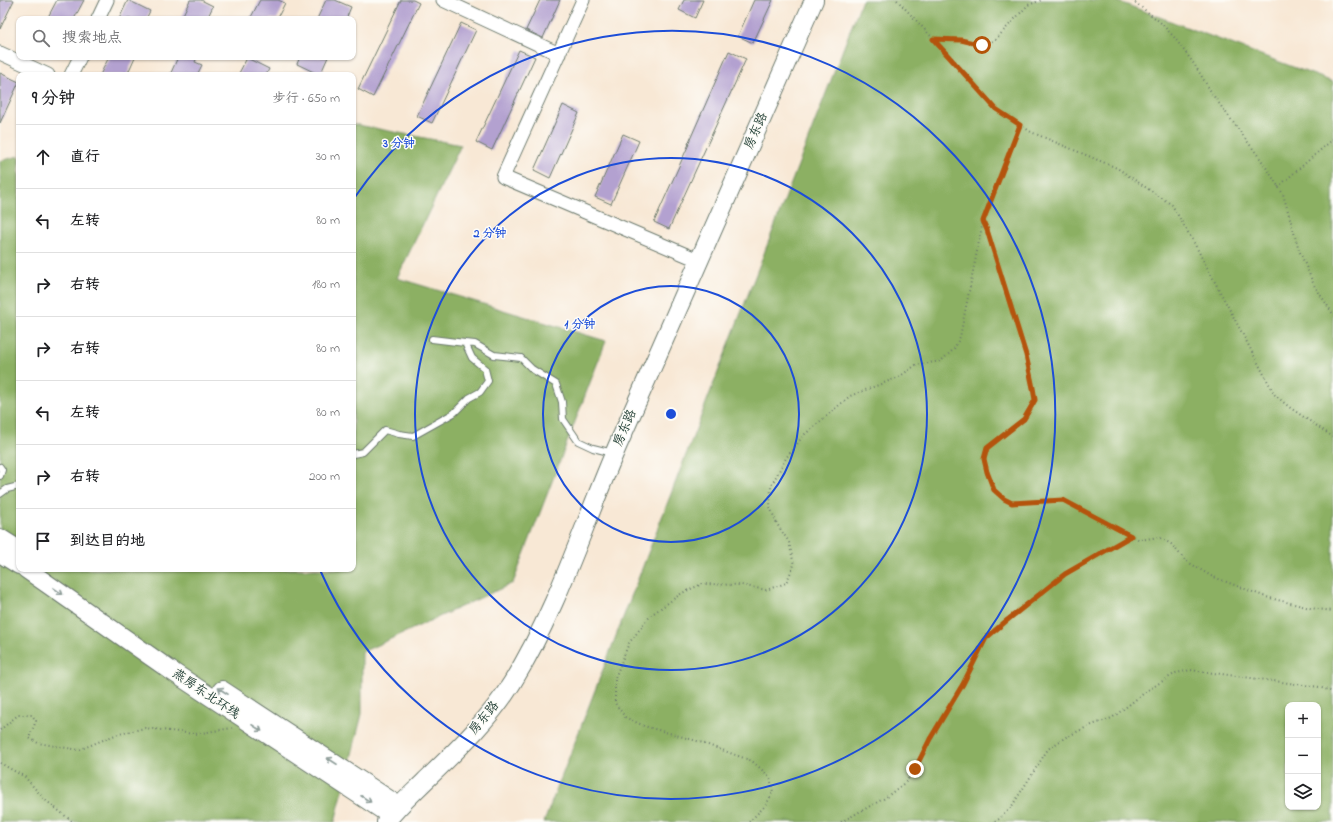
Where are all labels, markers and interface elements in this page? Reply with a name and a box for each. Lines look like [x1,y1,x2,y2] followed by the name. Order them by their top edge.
[16,16,356,60] search box
[30,27,52,49] icon: search
[62,27,122,49] text: 搜索地点
[973,36,991,54] route start
[32,86,75,111] text: 9 分钟
[273,89,340,108] text: 步行 · 650 m
[739,109,773,153] street label: 房东路
[382,135,415,153] text: 3 分钟
[32,146,54,168] icon: ahead
[70,146,100,168] text: 直行
[316,147,340,166] text: 30 m
[32,210,54,232] icon: left
[70,210,100,232] text: 左转
[316,211,340,230] text: 80 m
[473,225,506,243] text: 2 分钟
[32,274,54,296] icon: right
[70,274,100,296] text: 右转
[312,275,340,294] text: 180 m
[565,316,595,334] text: 1 分钟
[32,338,54,360] icon: right
[70,338,100,360] text: 右转
[316,339,340,358] text: 80 m
[32,402,54,424] icon: left
[70,402,100,424] text: 左转
[316,403,340,422] text: 80 m
[609,406,641,450] street label: 房东路
[664,407,678,421] centre of rings
[32,466,54,488] icon: right
[70,466,100,488] text: 右转
[309,467,340,486] text: 200 m
[32,530,54,552] icon: arrive
[70,530,145,552] text: 到达目的地
[52,587,63,595] one-way arrow
[168,664,244,724] street label: 燕房东北环线
[217,686,228,695] one-way arrow
[464,697,504,739] street label: 房东路
[1285,702,1321,810] map controls
[1285,702,1321,738] button: +
[251,724,262,732] one-way arrow
[1285,738,1321,774] button: −
[326,757,337,766] one-way arrow
[906,760,924,778] route end
[1285,774,1321,810] button: layers
[360,796,372,804] one-way arrow

